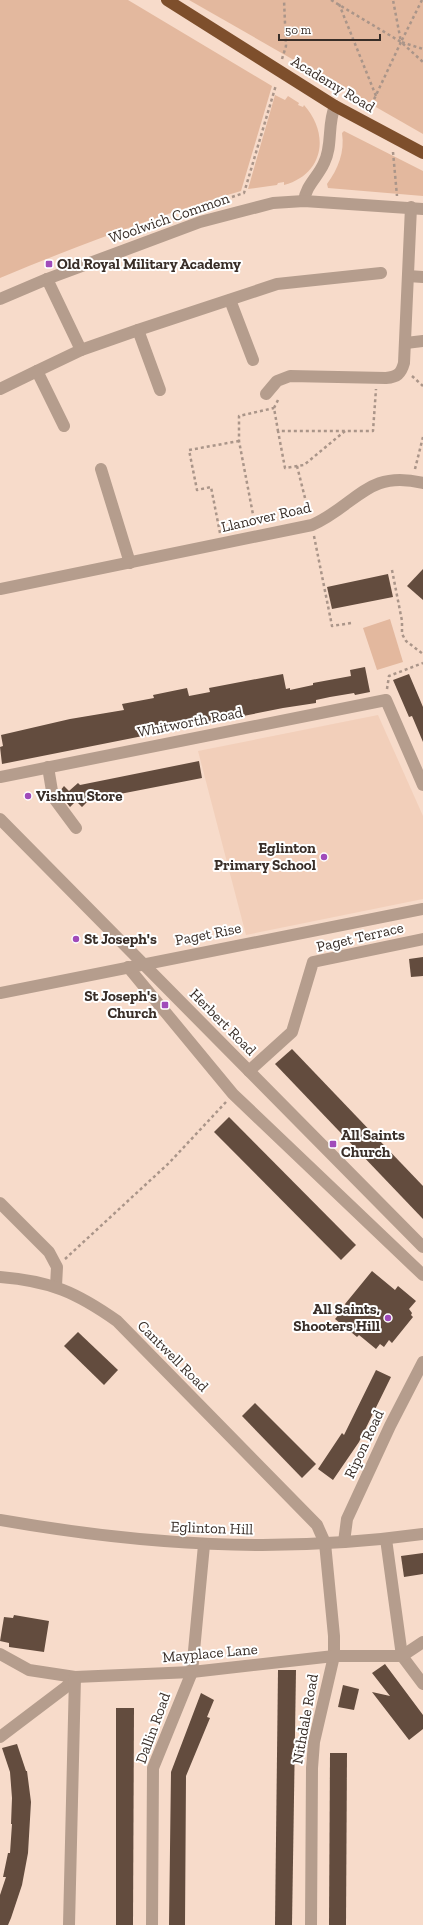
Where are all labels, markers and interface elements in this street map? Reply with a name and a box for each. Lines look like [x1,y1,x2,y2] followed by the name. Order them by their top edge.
[279,16,380,42] scale bar
[285,23,312,37] text: 50 m
[288,52,379,116] street label: Academy Road
[106,189,232,247] street label: Woolwich Common
[57,255,241,273] place label: Old Royal Military Academy
[44,259,54,269] marker: Old Royal Military Academy
[219,498,313,536] street label: Llanover Road
[136,703,245,741] street label: Whitworth Road
[36,787,122,805] place label: Vishnu Store
[23,791,33,801] marker: Vishnu Store
[214,839,316,874] place label: Eglinton Primary School
[319,852,329,862] marker: Eglinton Primary School
[315,918,405,956] street label: Paget Terrace
[173,919,243,949] street label: Paget Rise
[84,930,157,948] place label: St Joseph's
[71,934,81,944] marker: St Joseph's
[186,985,261,1060] street label: Herbert Road
[84,987,157,1022] place label: St Joseph's Church
[160,1000,170,1010] marker: St Joseph's Church
[341,1126,405,1161] place label: All Saints Church
[328,1139,338,1149] marker: All Saints Church
[293,1300,380,1335] place label: All Saints, Shooters Hill
[383,1313,393,1323] marker: All Saints, Shooters Hill
[134,1317,213,1396] street label: Cantwell Road
[340,1406,388,1481] street label: Ripon Road
[170,1518,254,1538] street label: Eglinton Hill
[162,1640,258,1666] street label: Mayplace Lane
[288,1672,322,1765] street label: Nithdale Road
[132,1689,174,1766] street label: Dallin Road

